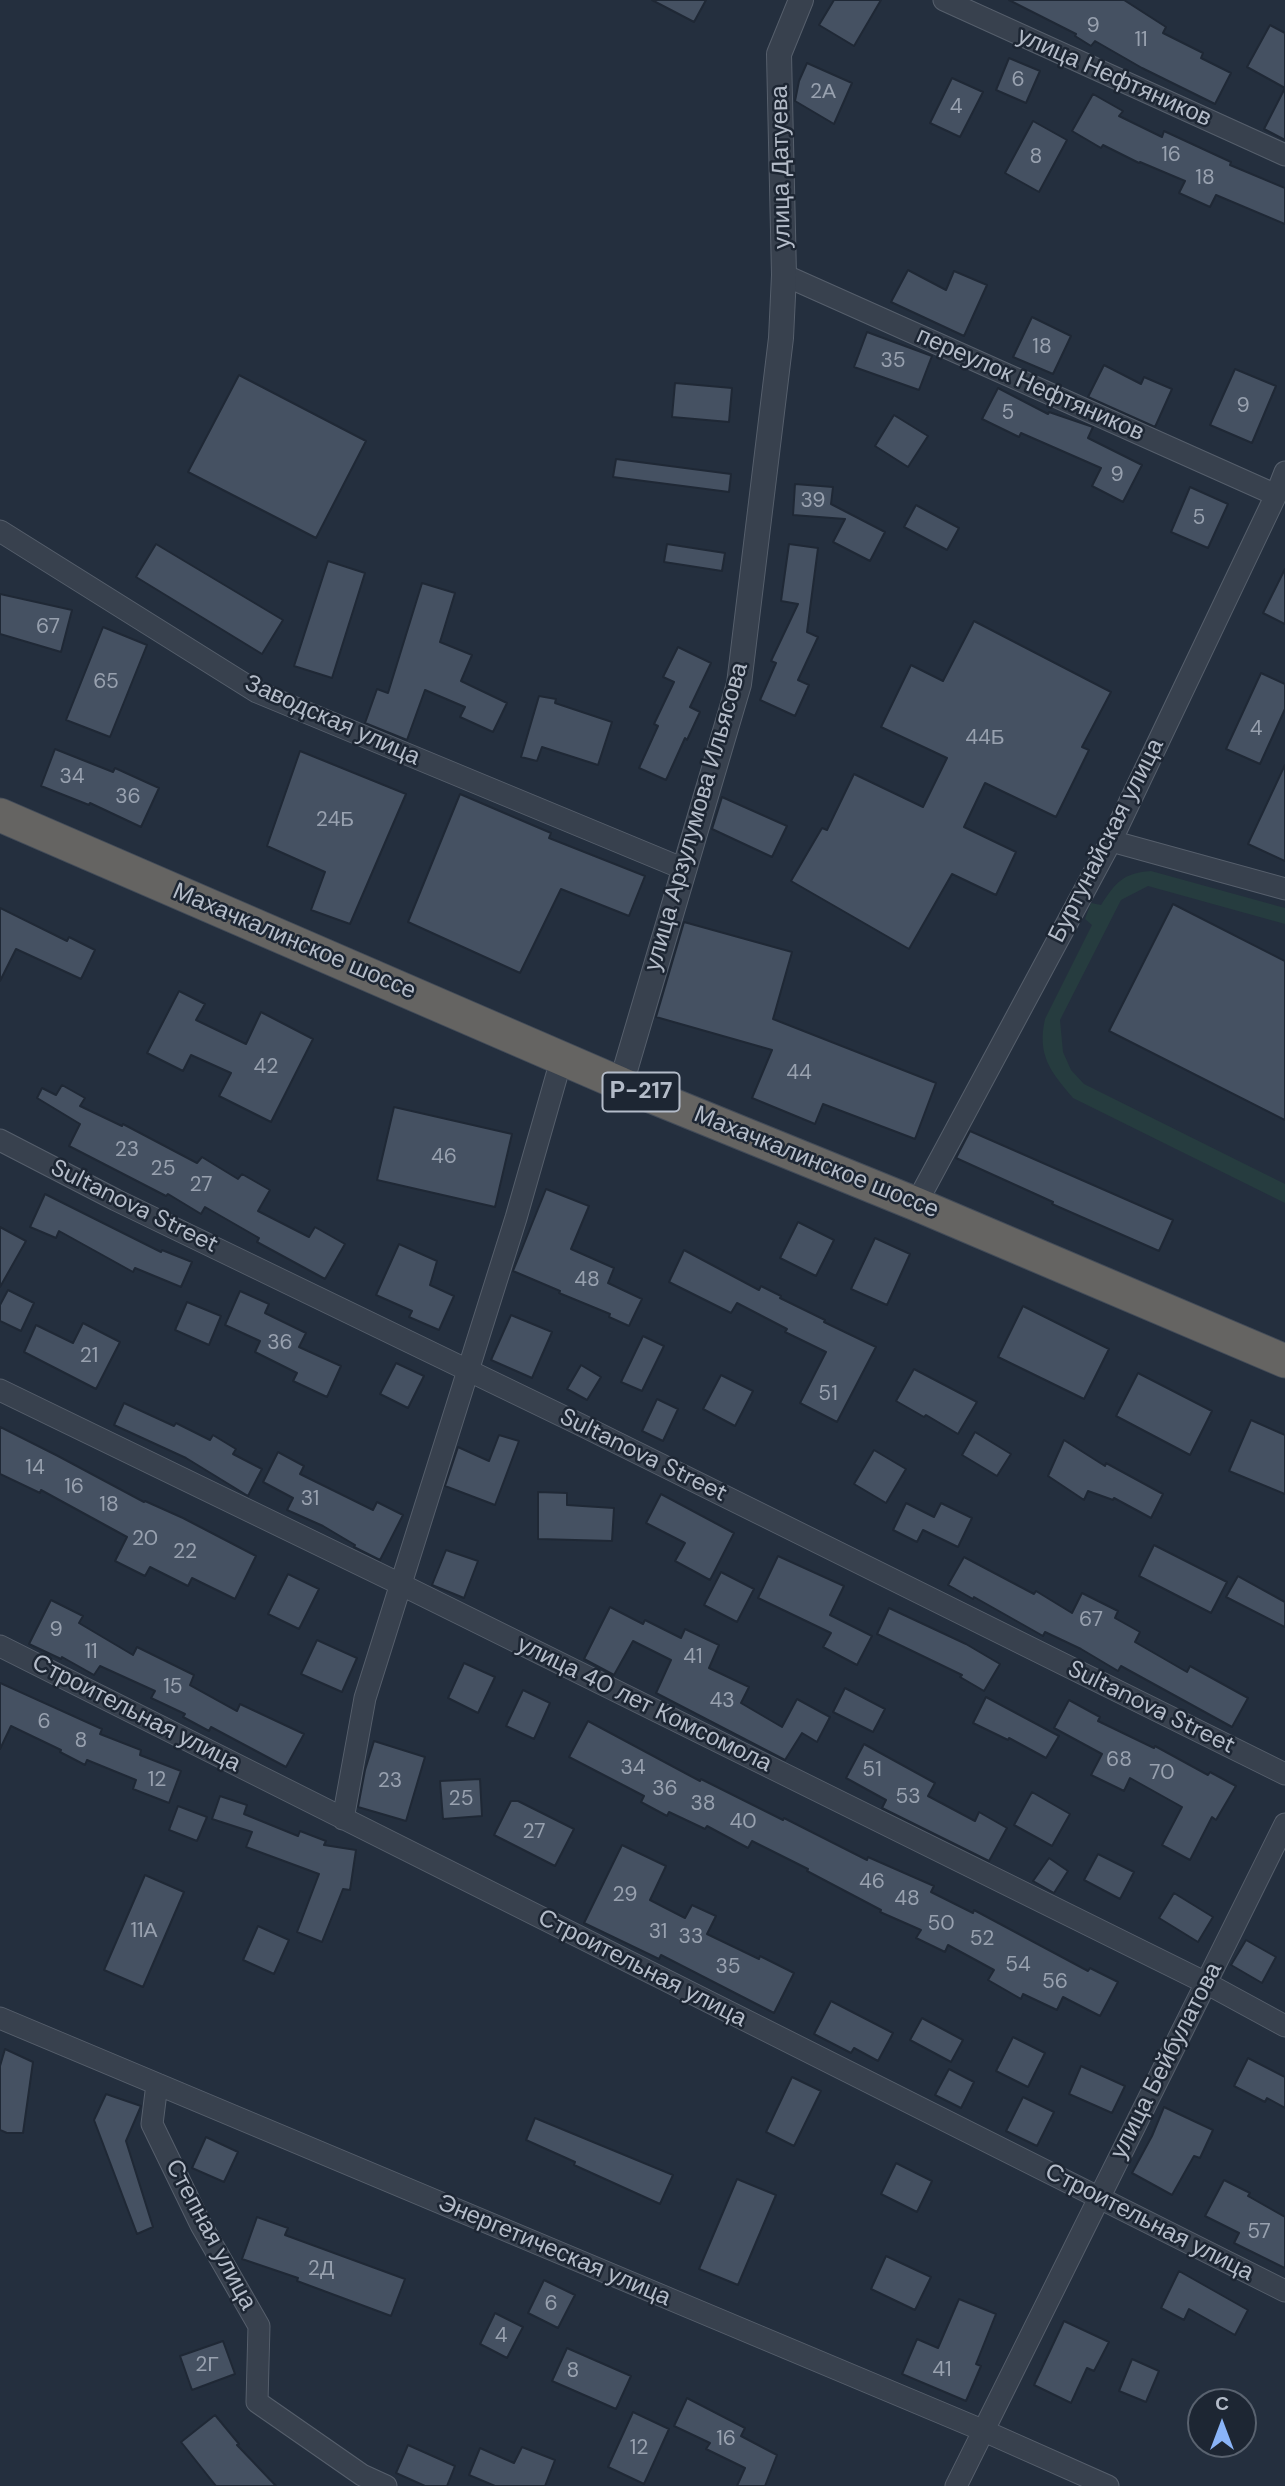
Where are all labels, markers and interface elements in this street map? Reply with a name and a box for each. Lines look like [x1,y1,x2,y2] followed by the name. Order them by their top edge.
[1086,13,1100,39] house number: 9
[1012,22,1216,134] street label: улица Нефтяников
[1134,27,1148,53] house number: 11
[1011,67,1025,93] house number: 6
[810,79,836,105] house number: 2А
[766,85,798,249] street label: улица Датуева
[950,94,962,120] house number: 4
[1161,142,1181,168] house number: 16
[1030,144,1042,170] house number: 8
[1195,165,1215,191] house number: 18
[912,322,1148,448] street label: переулок Нефтяников
[1032,334,1052,360] house number: 18
[880,348,906,374] house number: 35
[1236,393,1250,419] house number: 9
[1002,400,1014,426] house number: 5
[1110,462,1124,488] house number: 9
[801,488,825,514] house number: 39
[1193,505,1205,531] house number: 5
[36,614,60,640] house number: 67
[639,659,755,975] street label: улица Арзулумова Ильясова
[93,669,119,695] house number: 65
[240,669,424,773] street label: Заводская улица
[1250,716,1262,742] house number: 4
[965,725,1005,751] house number: 44Б
[1043,734,1171,948] street label: Буртунайская улица
[59,764,85,790] house number: 34
[115,784,141,810] house number: 36
[316,807,354,833] house number: 24Б
[168,878,420,1006] street label: Махачкалинское шоссе
[254,1054,278,1080] house number: 42
[786,1060,812,1086] house number: 44
[602,1072,680,1112] road number: Р-217
[689,1101,943,1225] street label: Махачкалинское шоссе
[115,1137,139,1163] house number: 23
[431,1144,457,1170] house number: 46
[46,1154,222,1260] street label: Sultanova Street
[151,1156,175,1182] house number: 25
[190,1172,212,1198] house number: 27
[574,1267,600,1293] house number: 48
[267,1330,293,1356] house number: 36
[80,1343,98,1369] house number: 21
[818,1381,838,1407] house number: 51
[555,1403,731,1509] street label: Sultanova Street
[25,1455,45,1481] house number: 14
[64,1474,84,1500] house number: 16
[301,1486,319,1512] house number: 31
[99,1492,119,1518] house number: 18
[132,1526,158,1552] house number: 20
[173,1539,197,1565] house number: 22
[1079,1607,1103,1633] house number: 67
[49,1617,63,1643] house number: 9
[512,1631,776,1779] street label: улица 40 лет Комсомола
[84,1639,98,1665] house number: 11
[683,1644,703,1670] house number: 41
[27,1649,245,1779] street label: Строительная улица
[1063,1655,1239,1761] street label: Sultanova Street
[163,1674,183,1700] house number: 15
[709,1688,735,1714] house number: 43
[37,1709,51,1735] house number: 6
[75,1728,87,1754] house number: 8
[1106,1747,1132,1773] house number: 68
[620,1755,646,1781] house number: 34
[862,1757,882,1783] house number: 51
[1149,1760,1175,1786] house number: 70
[148,1767,166,1793] house number: 12
[378,1768,402,1794] house number: 23
[652,1776,678,1802] house number: 36
[895,1784,921,1810] house number: 53
[449,1786,473,1812] house number: 25
[690,1791,716,1817] house number: 38
[729,1809,757,1835] house number: 40
[523,1819,545,1845] house number: 27
[859,1869,885,1895] house number: 46
[612,1882,638,1908] house number: 29
[894,1886,920,1912] house number: 48
[533,1904,751,2034] street label: Строительная улица
[927,1911,955,1937] house number: 50
[130,1918,158,1944] house number: 11А
[649,1919,667,1945] house number: 31
[679,1924,703,1950] house number: 33
[970,1926,994,1952] house number: 52
[1005,1952,1031,1978] house number: 54
[715,1954,741,1980] house number: 35
[1105,1958,1229,2164] street label: улица Бейбулатова
[1042,1969,1068,1995] house number: 56
[158,2155,262,2315] street label: Степная улица
[1040,2158,1258,2288] street label: Строительная улица
[433,2189,675,2313] street label: Энергетическая улица
[1247,2219,1271,2245] house number: 57
[308,2256,334,2282] house number: 2Д
[544,2291,558,2317] house number: 6
[495,2323,507,2349] house number: 4
[195,2352,219,2378] house number: 2Г
[932,2357,952,2383] house number: 41
[567,2358,579,2384] house number: 8
[1187,2388,1257,2458] north arrow
[1215,2391,1229,2416] text: С
[716,2426,736,2452] house number: 16
[630,2435,648,2461] house number: 12

